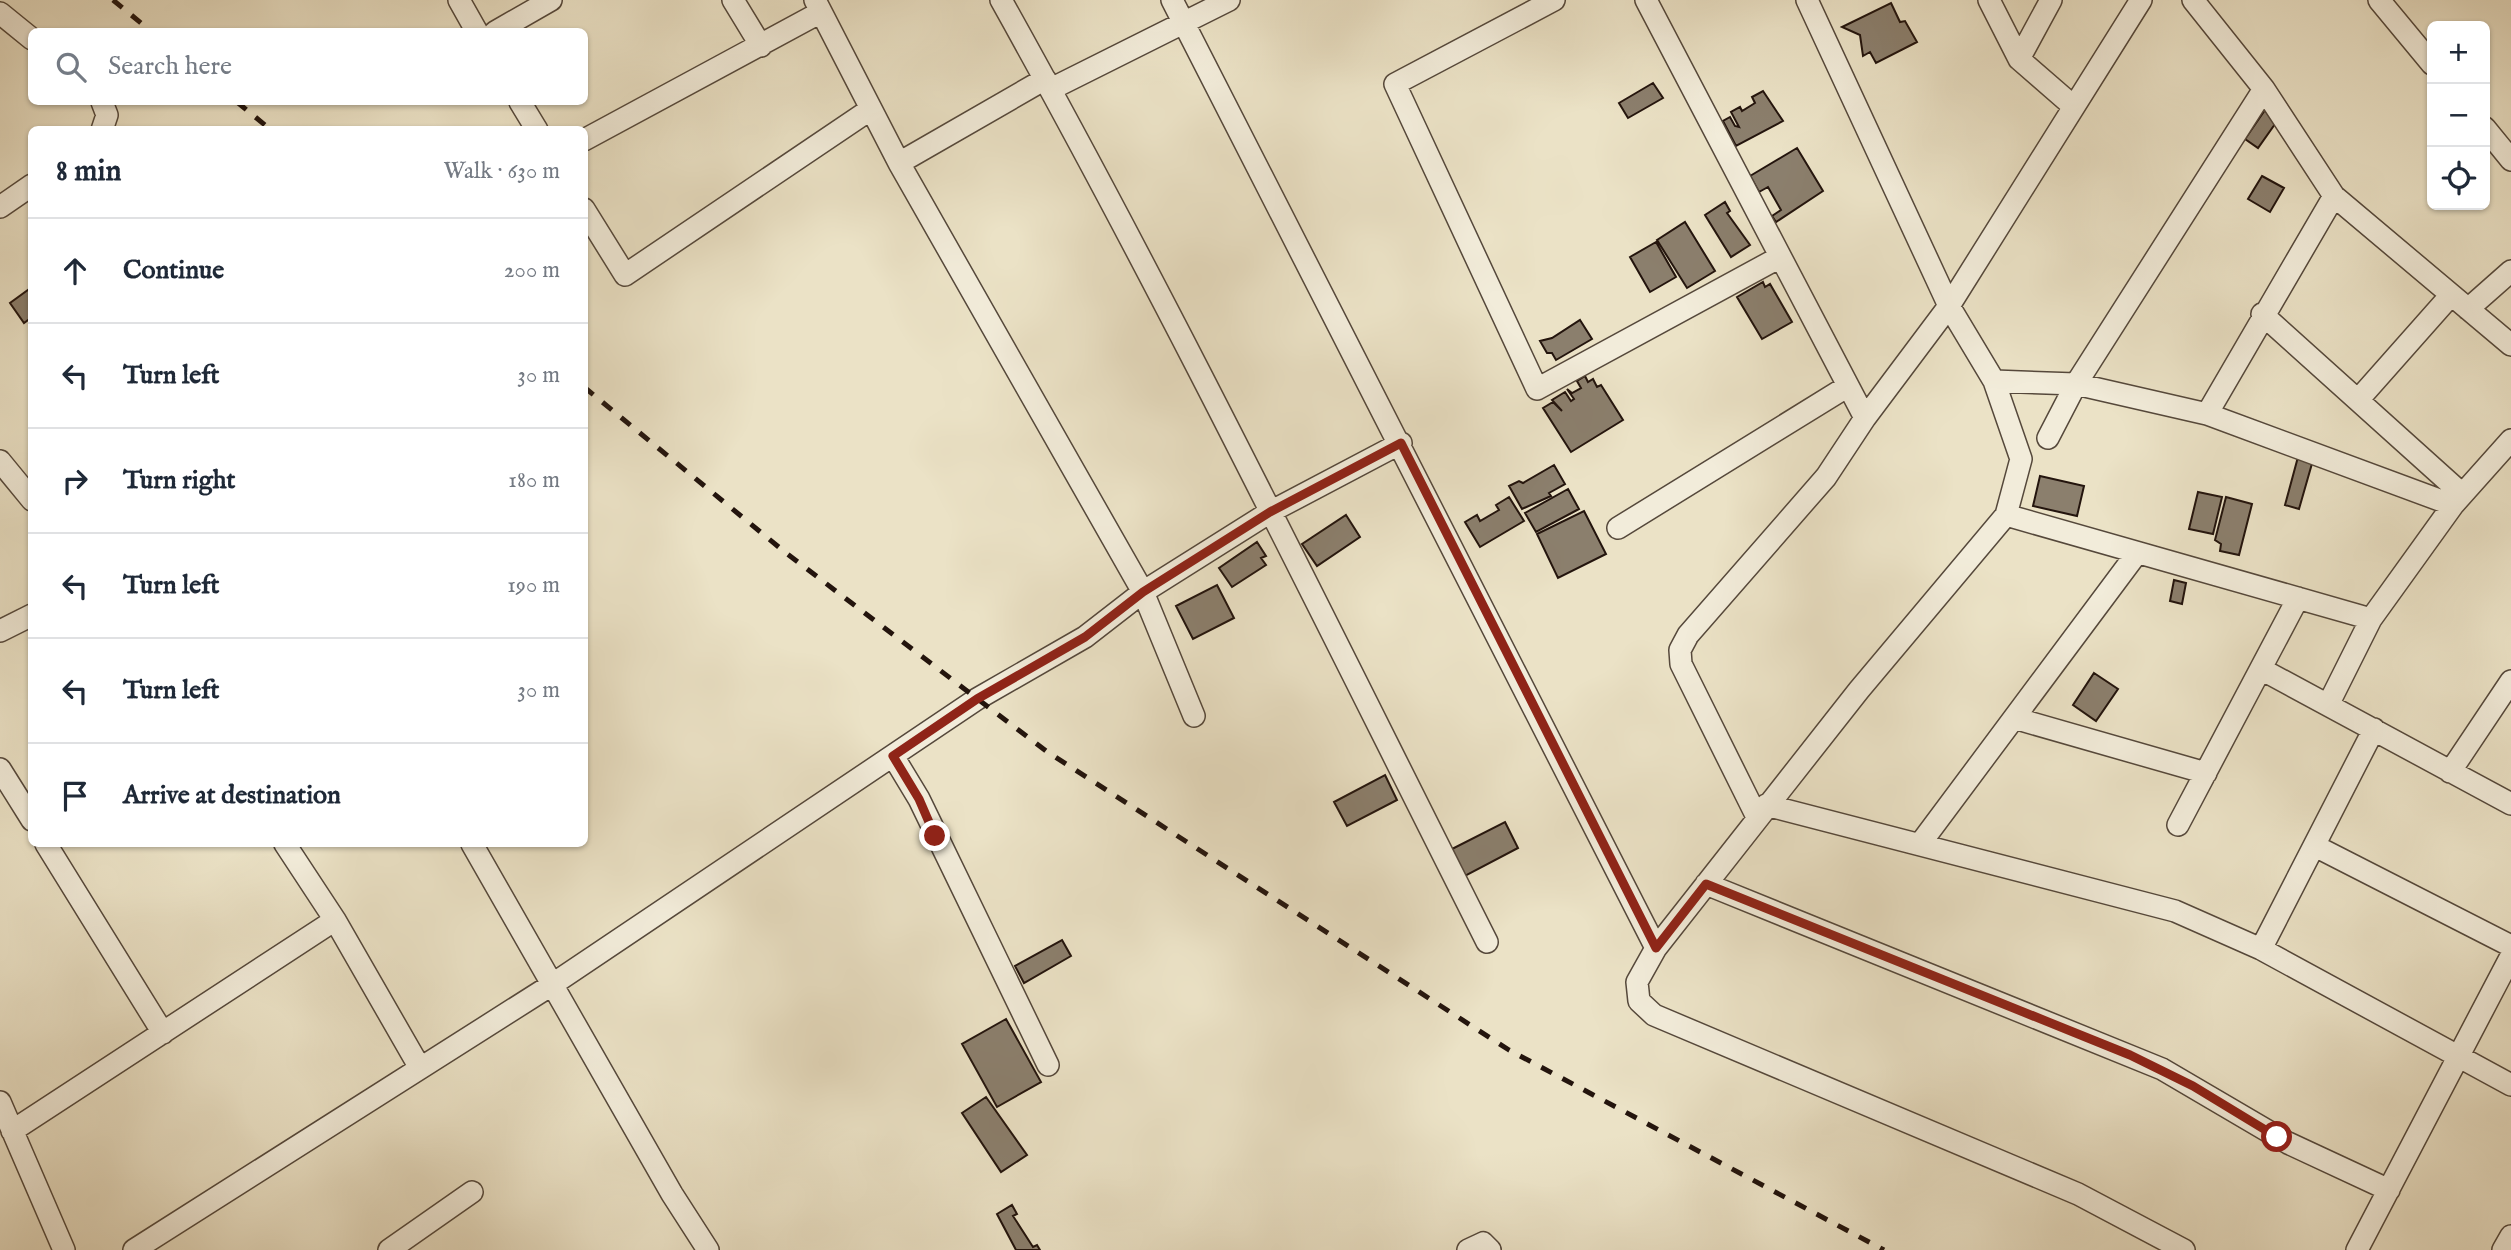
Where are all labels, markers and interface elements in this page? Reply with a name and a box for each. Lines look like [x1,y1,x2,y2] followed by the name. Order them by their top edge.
[2427,21,2490,210] map controls
[2427,21,2490,84] button: +
[28,28,588,105] search box
[52,48,90,86] icon: search
[108,50,232,83] text: Search here
[2427,84,2490,147] button: −
[2427,147,2490,210] button: locate
[56,153,122,191] text: 8 min
[443,157,560,186] text: Walk · 630 m
[56,252,94,290] icon: ahead
[123,254,224,287] text: Continue
[504,256,560,285] text: 200 m
[56,357,94,395] icon: left
[123,359,220,392] text: Turn left
[517,361,560,390] text: 30 m
[56,462,94,500] icon: right
[123,464,236,497] text: Turn right
[508,466,560,495] text: 180 m
[56,567,94,605] icon: left
[123,569,220,602] text: Turn left
[507,571,560,600] text: 190 m
[56,672,94,710] icon: left
[123,674,220,707] text: Turn left
[517,676,560,705] text: 30 m
[56,777,94,815] icon: arrive
[123,779,341,812] text: Arrive at destination
[919,820,950,851] route end
[2261,1121,2292,1152] route start

